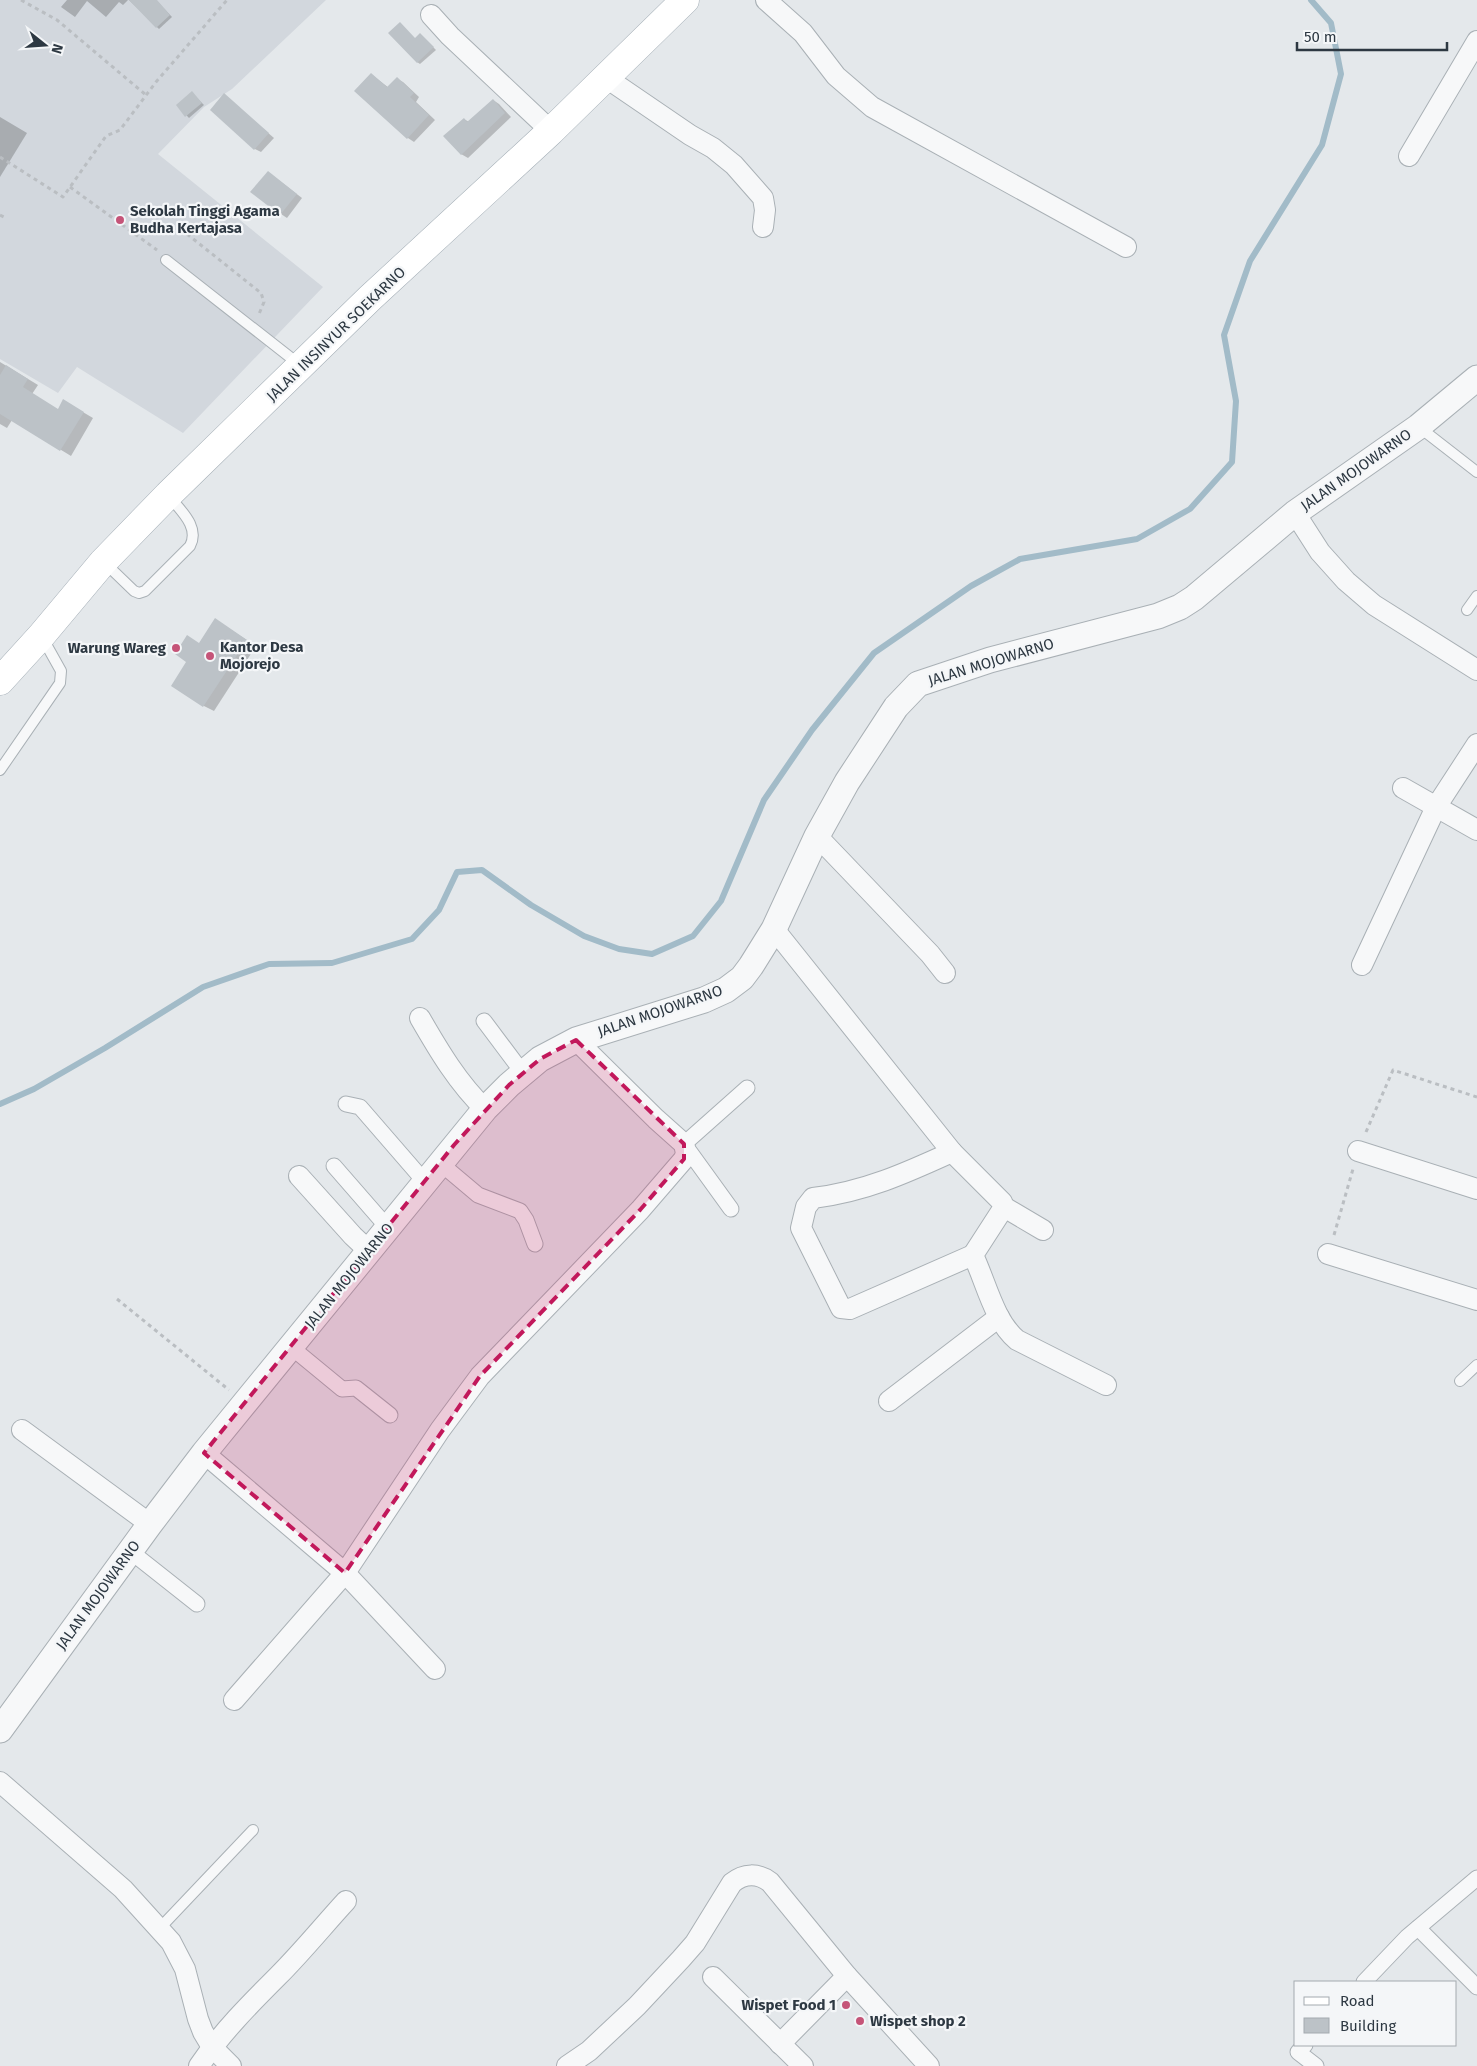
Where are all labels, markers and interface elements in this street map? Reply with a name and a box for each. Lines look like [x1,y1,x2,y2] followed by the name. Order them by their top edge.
[20,20,70,70] north arrow
[1297,20,1447,52] scale bar
[1304,28,1337,46] text: 50 m
[47,42,66,56] text: N
[130,202,280,237] place label: Sekolah Tinggi Agama Budha Kertajasa
[114,214,126,226] marker: Sekolah Tinggi Agama Budha Kertajasa
[263,263,409,405] street label: JALAN INSINYUR SOEKARNO
[1297,425,1415,515] street label: JALAN MOJOWARNO
[926,634,1056,690] street label: JALAN MOJOWARNO
[220,638,303,673] place label: Kantor Desa Mojorejo
[68,639,167,657] place label: Warung Wareg
[170,642,182,654] marker: Warung Wareg
[204,650,216,662] marker: Kantor Desa Mojorejo
[595,981,725,1041] street label: JALAN MOJOWARNO
[301,1219,397,1333] street label: JALAN MOJOWARNO
[52,1537,144,1653] street label: JALAN MOJOWARNO
[1294,1981,1457,2046] legend
[1340,1992,1375,2010] text: Road
[741,1996,836,2014] place label: Wispet Food 1
[840,1999,852,2011] marker: Wispet Food 1
[870,2012,966,2030] place label: Wispet shop 2
[854,2015,866,2027] marker: Wispet shop 2
[1340,2017,1396,2035] text: Building

